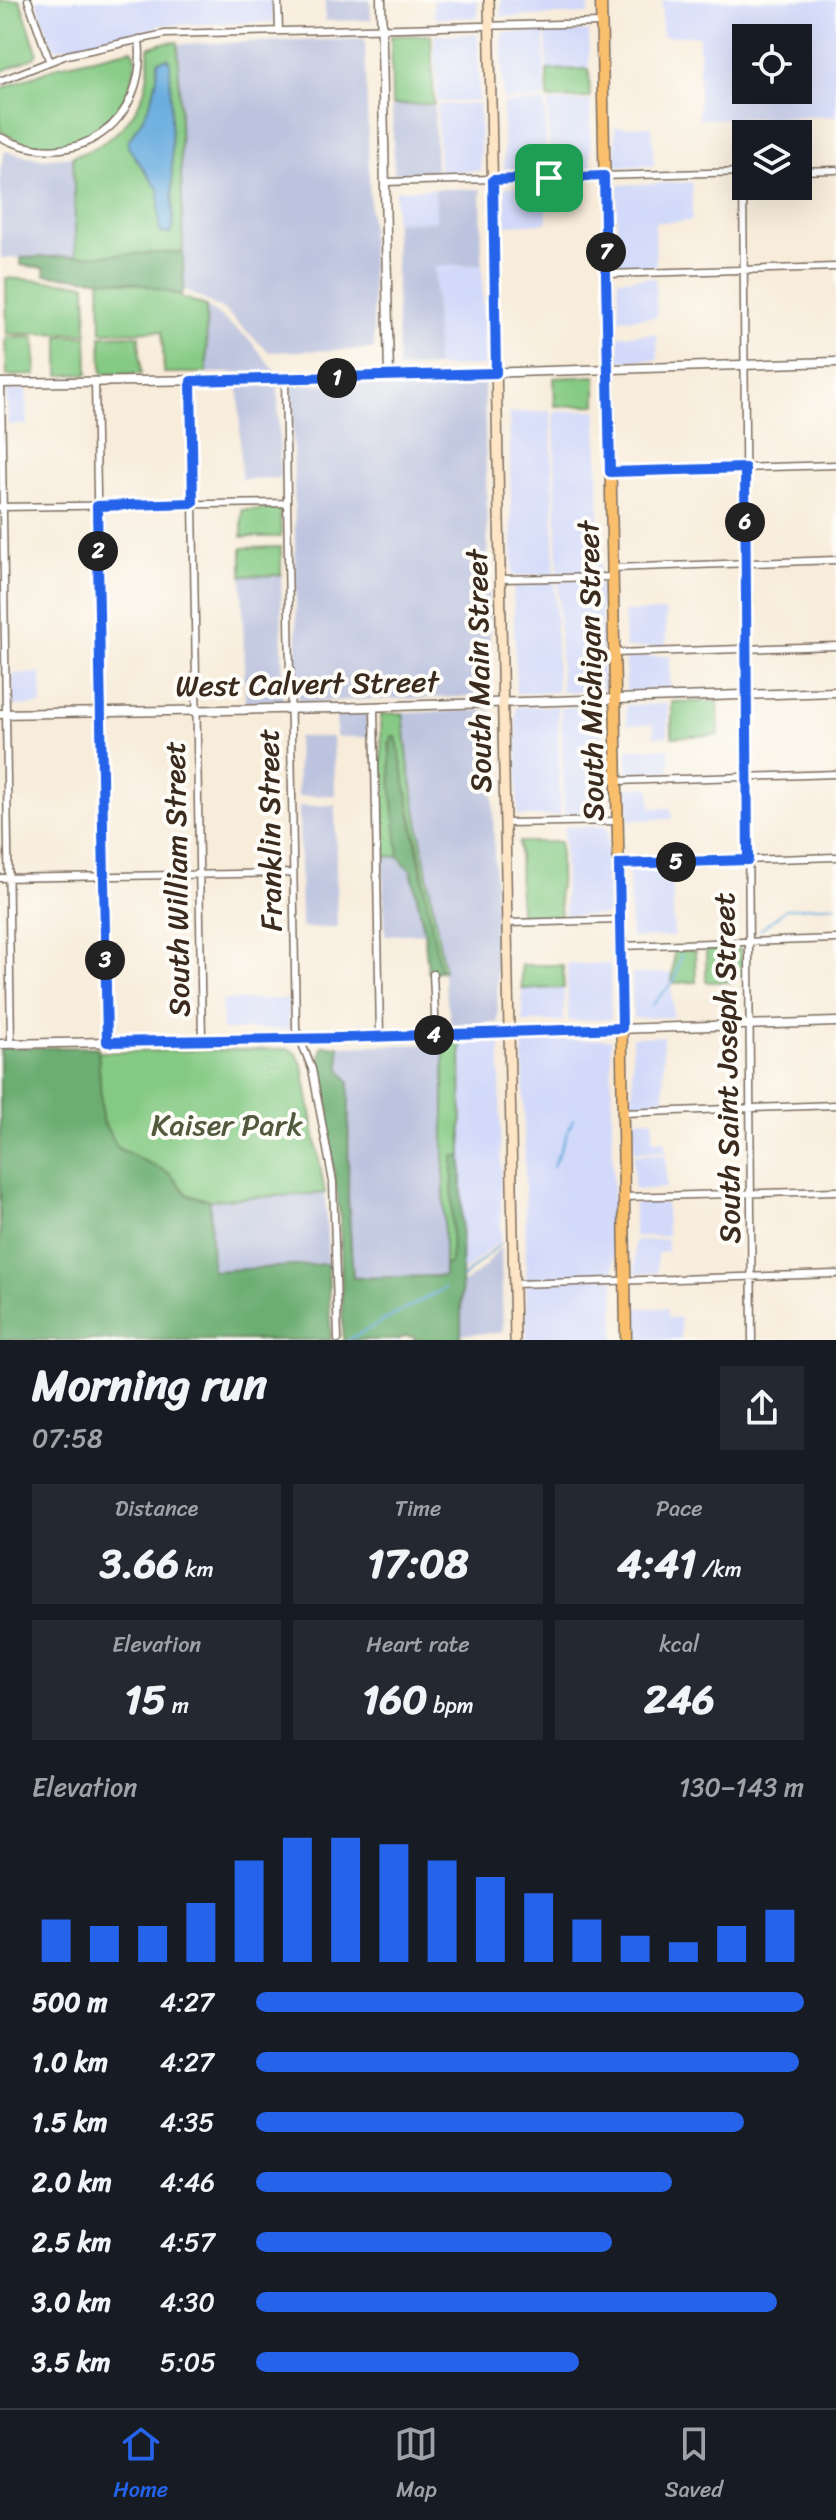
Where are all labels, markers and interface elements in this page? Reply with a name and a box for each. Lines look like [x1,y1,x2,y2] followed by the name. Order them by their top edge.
[732,24,812,200] map controls
[732,24,812,104] button: locate
[732,120,812,200] button: layers
[515,144,583,212] pin
[527,156,571,200] icon: arrive
[586,232,626,272] pin: 7
[600,232,612,271] text: 7
[317,358,357,398] pin: 1
[332,358,342,397] text: 1
[725,502,765,542] pin: 6
[739,502,751,541] text: 6
[561,519,621,822] street label: South Michigan Street
[78,531,118,571] pin: 2
[92,531,104,570] text: 2
[450,547,508,793] street label: South Main Street
[175,655,441,713] street label: West Calvert Street
[241,728,299,932] street label: Franklin Street
[148,741,206,1017] street label: South William Street
[656,842,696,882] pin: 5
[669,842,683,881] text: 5
[697,892,757,1244] street label: South Saint Joseph Street
[85,940,125,980] pin: 3
[99,940,111,979] text: 3
[414,1015,454,1055] pin: 4
[427,1015,441,1054] text: 4
[151,1098,304,1152] park label: Kaiser Park
[32,1346,267,1424] text: Morning run
[720,1366,804,1450] button: share
[32,1415,103,1461] text: 07:58
[115,1489,198,1528] text: Distance
[395,1489,441,1528] text: Time
[656,1489,703,1528] text: Pace
[100,1528,179,1599] text: 3.66
[367,1528,469,1599] text: 17:08
[617,1528,696,1599] text: 4:41
[179,1550,214,1589] text: km
[696,1550,742,1589] text: /km
[112,1625,201,1664] text: Elevation
[366,1625,470,1664] text: Heart rate
[659,1625,699,1664] text: kcal
[125,1664,166,1735] text: 15
[362,1664,427,1735] text: 160
[644,1664,715,1735] text: 246
[166,1686,189,1725] text: m
[427,1686,474,1725] text: bpm
[32,1764,137,1810] text: Elevation
[679,1764,804,1810] text: 130–143 m
[32,1979,107,2025] text: 500 m
[160,1979,214,2025] text: 4:27
[32,2039,108,2085] text: 1.0 km
[160,2039,214,2085] text: 4:27
[32,2099,107,2145] text: 1.5 km
[160,2099,214,2145] text: 4:35
[32,2159,112,2205] text: 2.0 km
[160,2159,215,2205] text: 4:46
[32,2219,111,2265] text: 2.5 km
[160,2219,215,2265] text: 4:57
[32,2279,111,2325] text: 3.0 km
[160,2279,215,2325] text: 4:30
[32,2339,111,2385] text: 3.5 km
[160,2339,216,2385] text: 5:05
[113,2422,168,2509] tab: Home
[394,2422,438,2509] tab: Map
[665,2422,723,2509] tab: Saved

